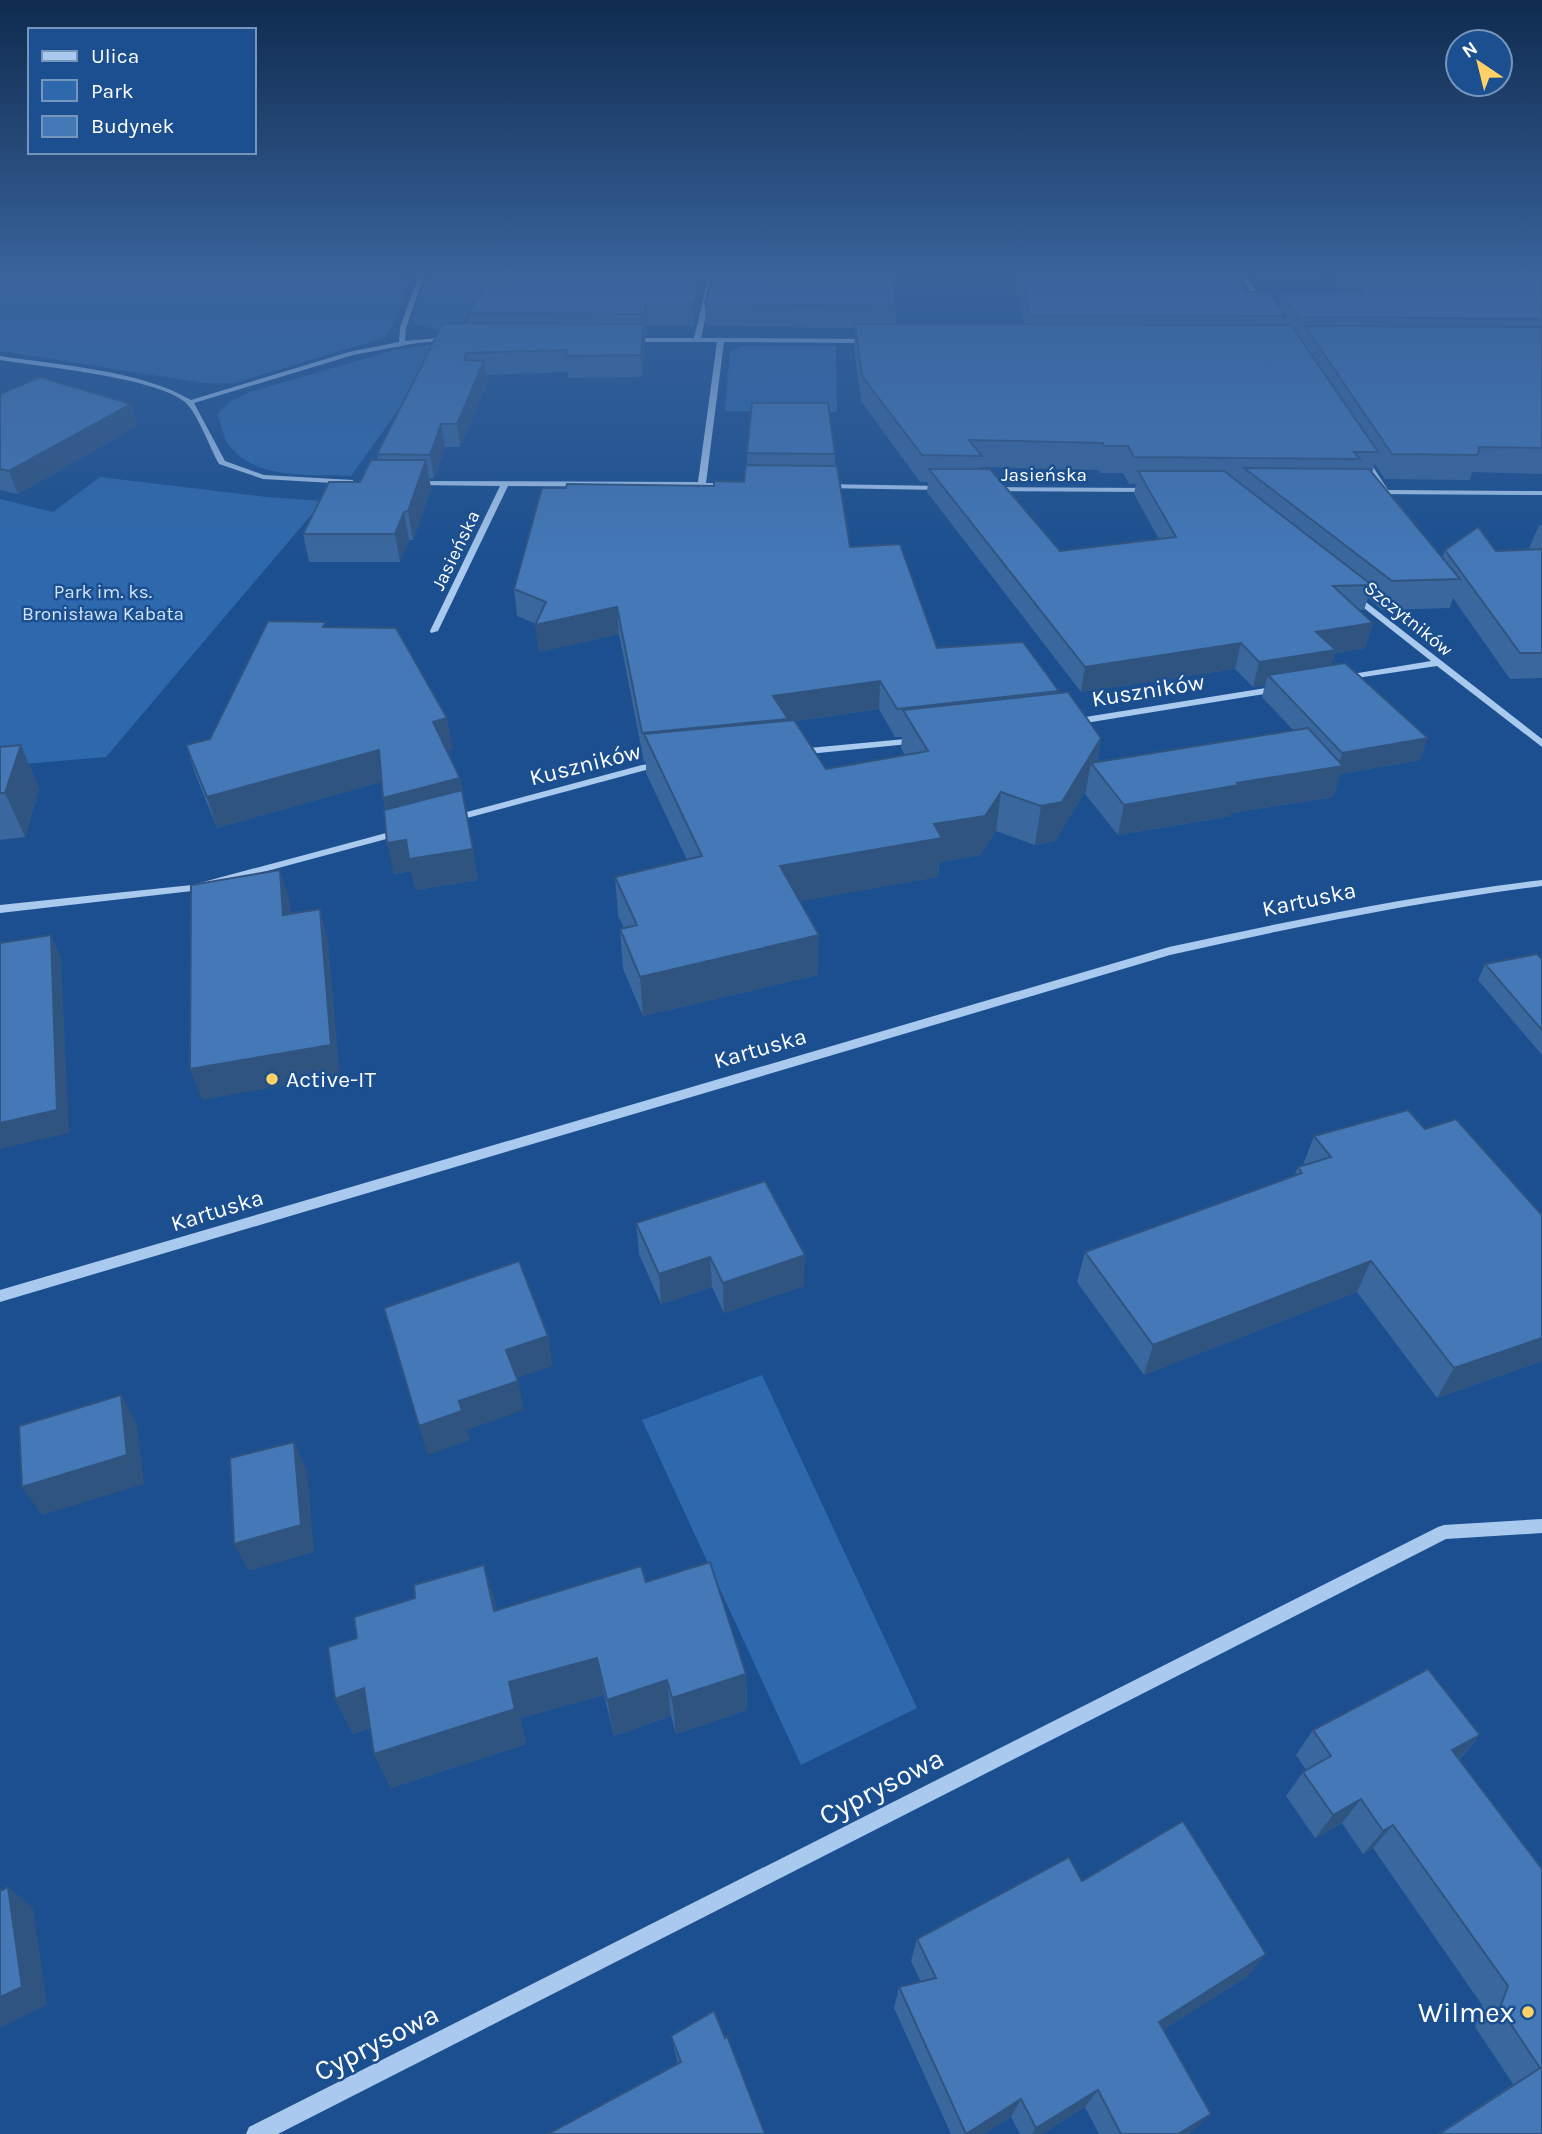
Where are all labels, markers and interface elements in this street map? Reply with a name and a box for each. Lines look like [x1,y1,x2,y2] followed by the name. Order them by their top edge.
[28,28,256,154] legend
[1444,28,1514,98] north arrow
[1458,37,1482,63] text: N
[91,44,139,68] text: Ulica
[91,79,134,103] text: Park
[91,114,174,138] text: Budynek
[1001,464,1087,486] street label: Jasieńska
[427,507,485,594] street label: Jasieńska
[1360,576,1457,661] street label: Szczytników
[22,581,184,625] park label: Park im. ks. Bronisława Kabata
[1090,668,1207,713] street label: Kuszników
[527,738,644,791] street label: Kuszników
[1260,876,1358,923] street label: Kartuska
[711,1022,810,1075] street label: Kartuska
[286,1066,376,1093] place label: Active-IT
[264,1071,280,1087] marker: Active-IT
[168,1184,267,1237] street label: Kartuska
[813,1741,949,1832] street label: Cyprysowa
[1418,1996,1514,2029] place label: Wilmex
[308,1997,444,2088] street label: Cyprysowa
[1520,2004,1536,2020] marker: Wilmex

